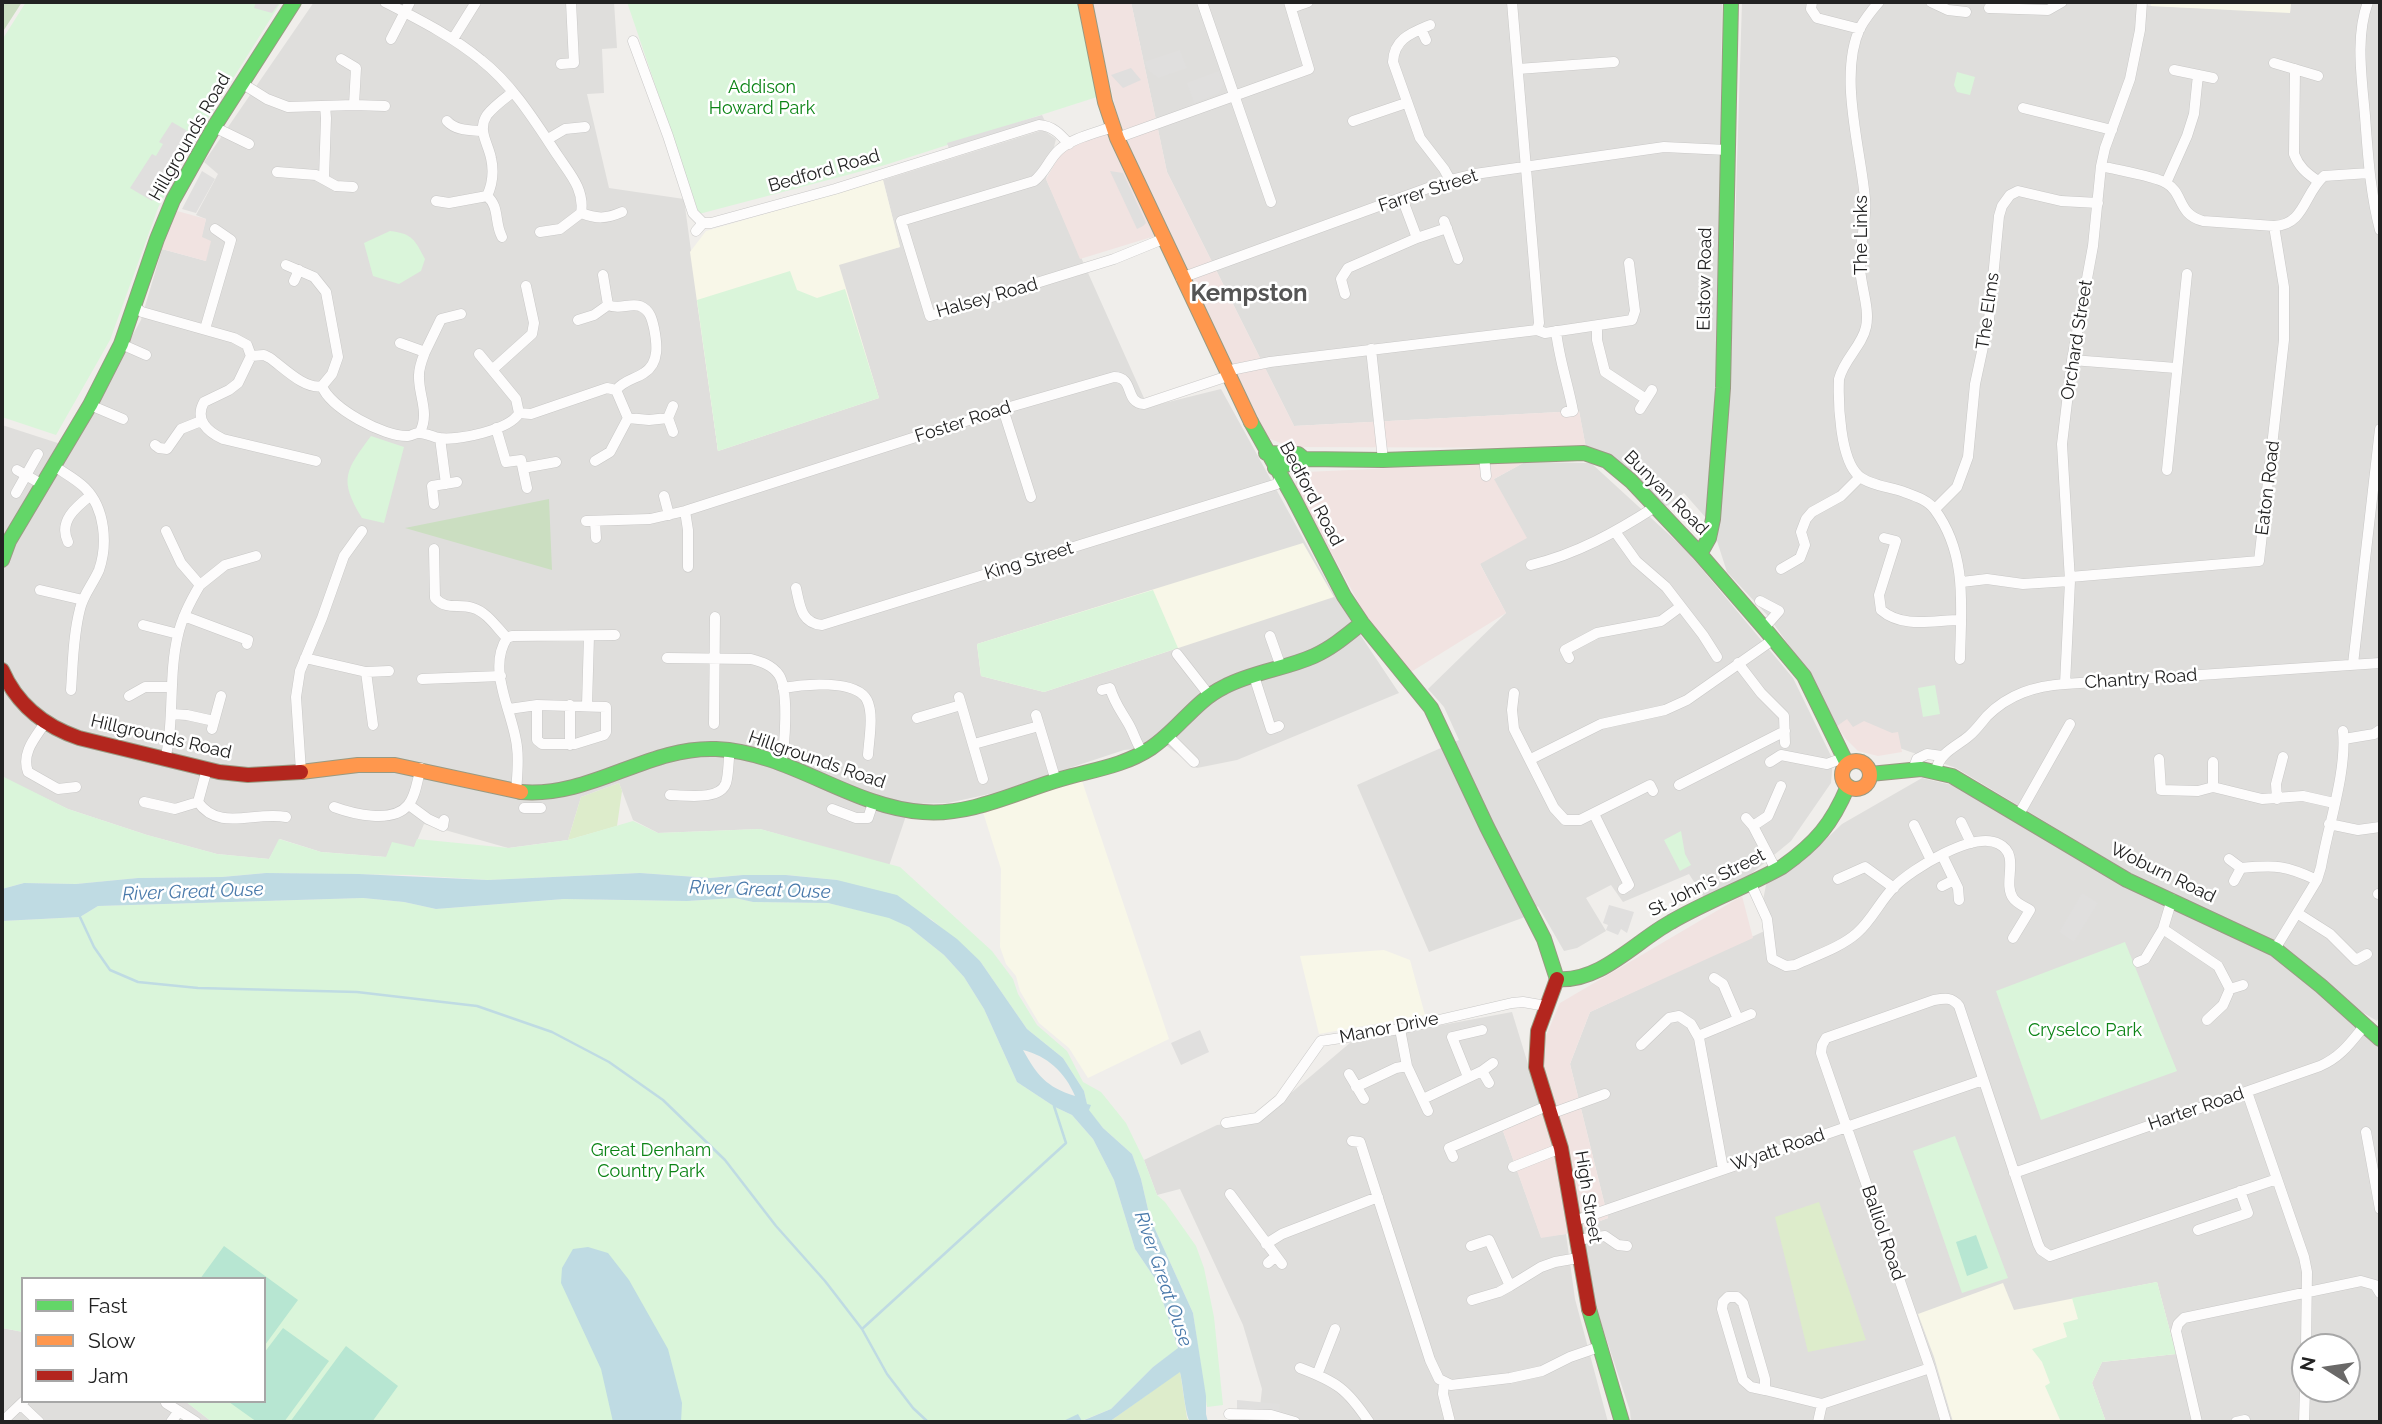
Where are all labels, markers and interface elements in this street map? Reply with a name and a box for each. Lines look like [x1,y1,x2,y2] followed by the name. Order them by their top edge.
[145,69,235,205] street label: Hillgrounds Road
[709,77,815,119] park label: Addison Howard Park
[766,145,882,197] street label: Bedford Road
[1376,165,1480,217] street label: Farrer Street
[1851,195,1873,275] street label: The Links
[1693,227,1717,331] street label: Elstow Road
[1972,271,2004,351] street label: The Elms
[934,273,1040,323] street label: Halsey Road
[2057,278,2097,402] street label: Orchard Street
[1190,280,1308,308] district label: Kempston
[912,396,1014,448] street label: Foster Road
[1274,438,1348,550] street label: Bedford Road
[2251,439,2285,537] street label: Eaton Road
[1619,446,1713,540] street label: Bunyan Road
[982,537,1076,585] street label: King Street
[2084,664,2198,694] street label: Chantry Road
[89,710,233,764] street label: Hillgrounds Road
[746,726,888,794] street label: Hillgrounds Road
[2107,838,2219,908] street label: Woburn Road
[1645,844,1769,922] street label: St John's Street
[689,876,831,904] water label: River Great Ouse
[122,878,264,906] water label: River Great Ouse
[1338,1008,1440,1048] street label: Manor Drive
[2028,1020,2142,1042] park label: Cryselco Park
[2145,1083,2247,1135] street label: Harter Road
[1728,1124,1828,1176] street label: Wyatt Road
[591,1140,711,1182] park label: Great Denham Country Park
[1570,1149,1606,1245] street label: High Street
[1857,1183,1909,1283] street label: Balliol Road
[1129,1208,1197,1350] water label: River Great Ouse
[21,1277,266,1403] legend
[88,1293,128,1318] text: Fast
[88,1328,136,1353] text: Slow
[2291,1333,2361,1403] north arrow
[2295,1355,2320,1373] text: N
[88,1363,129,1388] text: Jam

